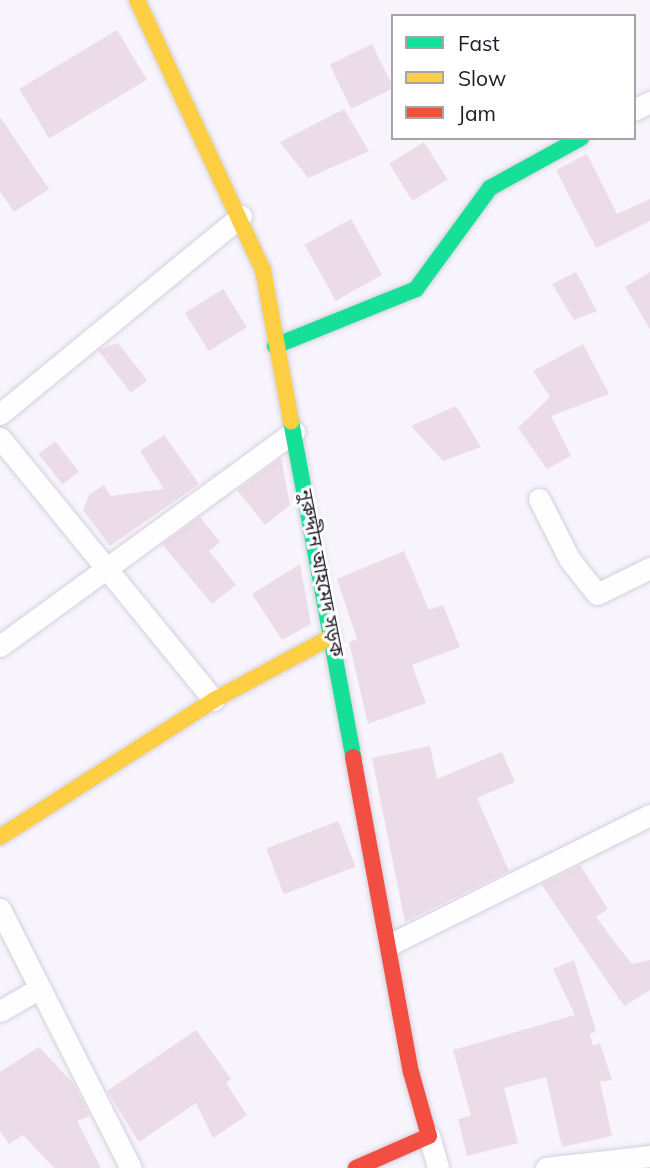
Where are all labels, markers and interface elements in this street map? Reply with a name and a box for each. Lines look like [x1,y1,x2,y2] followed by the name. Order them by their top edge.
[391,14,636,140] legend
[458,30,500,56] text: Fast
[458,65,506,91] text: Slow
[458,100,496,126] text: Jam
[294,487,348,659] street label: নুরুদ্দীন আহমেদ সড়ক

